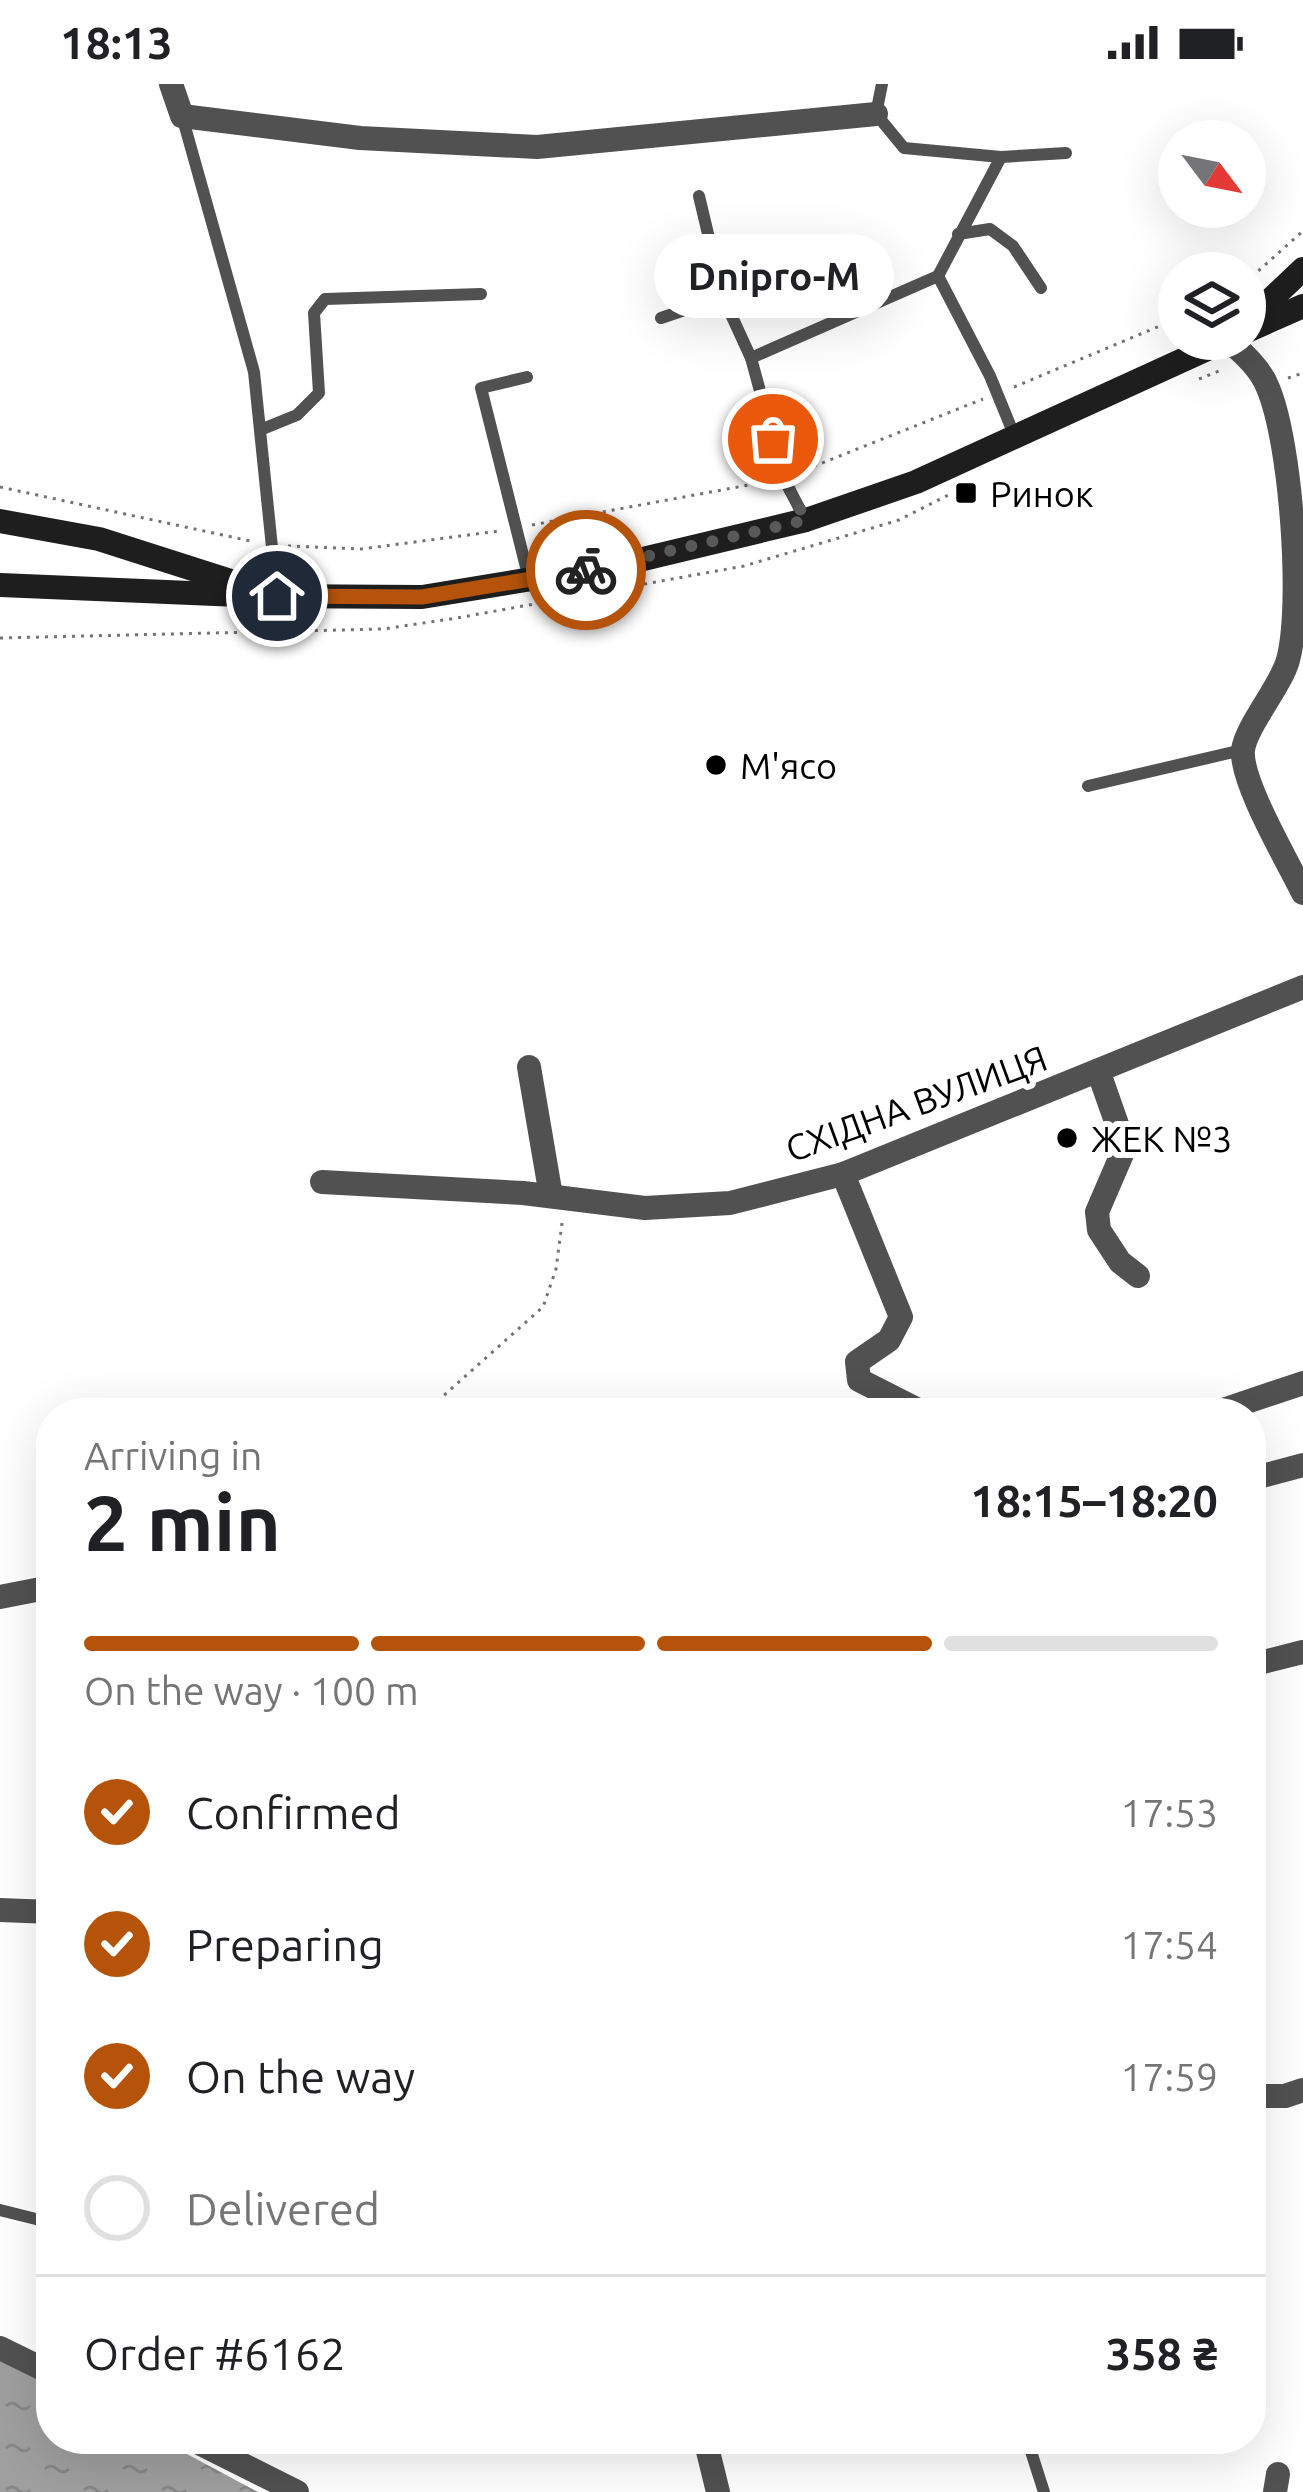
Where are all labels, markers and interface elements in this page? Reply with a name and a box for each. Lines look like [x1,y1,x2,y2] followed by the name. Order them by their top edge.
[60,17,173,68] text: 18:13
[1158,120,1266,228] north arrow
[1158,120,1266,360] map controls
[653,235,893,319] callout: Dnipro-M
[1158,252,1266,360] button: layers
[688,254,860,297] text: Dnipro-M
[722,388,824,490] pin
[740,406,806,472] icon: bag
[990,473,1093,514] place label: Ринок
[953,480,979,506] marker: Ринок
[526,510,646,630] courier
[553,537,619,603] icon: bike
[226,545,328,647] pin
[244,563,310,629] icon: home
[740,745,837,786] place label: М'ясо
[703,752,729,778] marker: М'ясо
[780,1037,1052,1169] street label: СХІДНА ВУЛИЦЯ
[1091,1118,1232,1159] place label: ЖЕК №3
[1054,1125,1080,1151] marker: ЖЕК №3
[84,1434,262,1477] text: Arriving in
[970,1475,1218,1526] text: 18:15–18:20
[84,1478,281,1566] text: 2 min
[84,1669,419,1712] text: On the way · 100 m
[84,1779,150,1845] icon: check
[186,1787,401,1838] text: Confirmed
[1120,1791,1218,1834] text: 17:53
[84,1911,150,1977] icon: check
[186,1919,384,1970] text: Preparing
[1120,1923,1218,1966] text: 17:54
[84,2043,150,2109] icon: check
[186,2051,415,2102] text: On the way
[1120,2055,1218,2098] text: 17:59
[186,2183,380,2234] text: Delivered
[84,2328,346,2379] text: Order #6162
[1106,2328,1218,2379] text: 358 ₴

